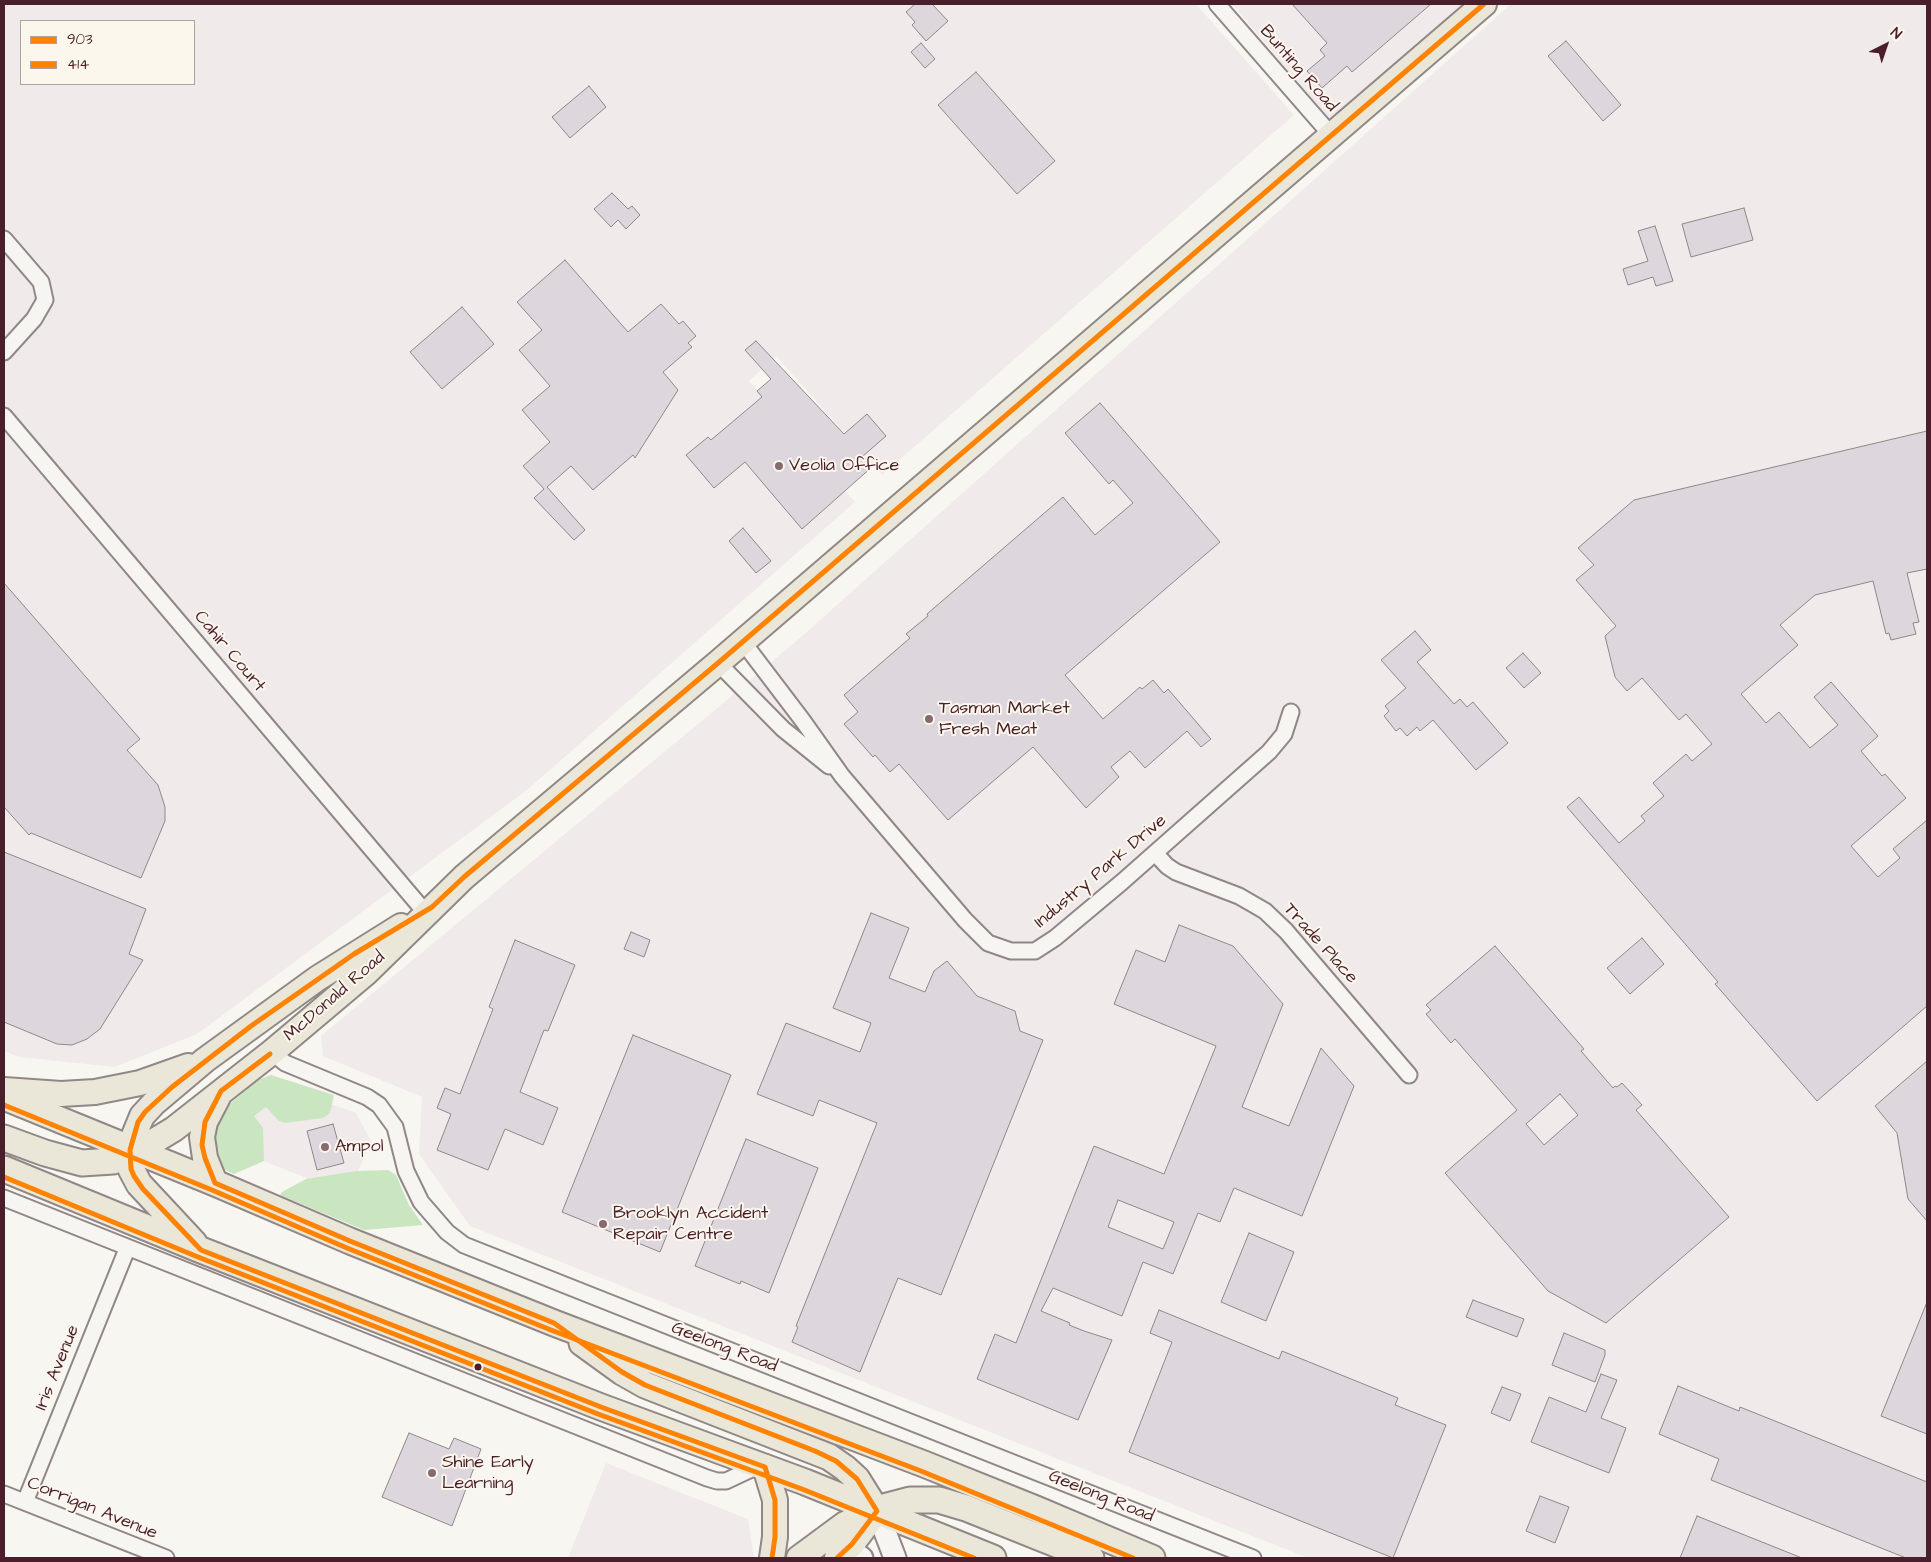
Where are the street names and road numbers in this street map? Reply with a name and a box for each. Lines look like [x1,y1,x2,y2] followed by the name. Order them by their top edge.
[1254,21,1342,117] street label: Bunting Road
[189,607,269,697] street label: Cahir Court
[1031,810,1171,934] street label: Industry Park Drive
[1278,899,1362,989] street label: Trade Place
[280,947,390,1047] street label: McDonald Road
[668,1318,780,1378] street label: Geelong Road
[31,1322,85,1414] street label: Iris Avenue
[1045,1466,1157,1528] street label: Geelong Road
[24,1473,160,1545] street label: Corrigan Avenue

